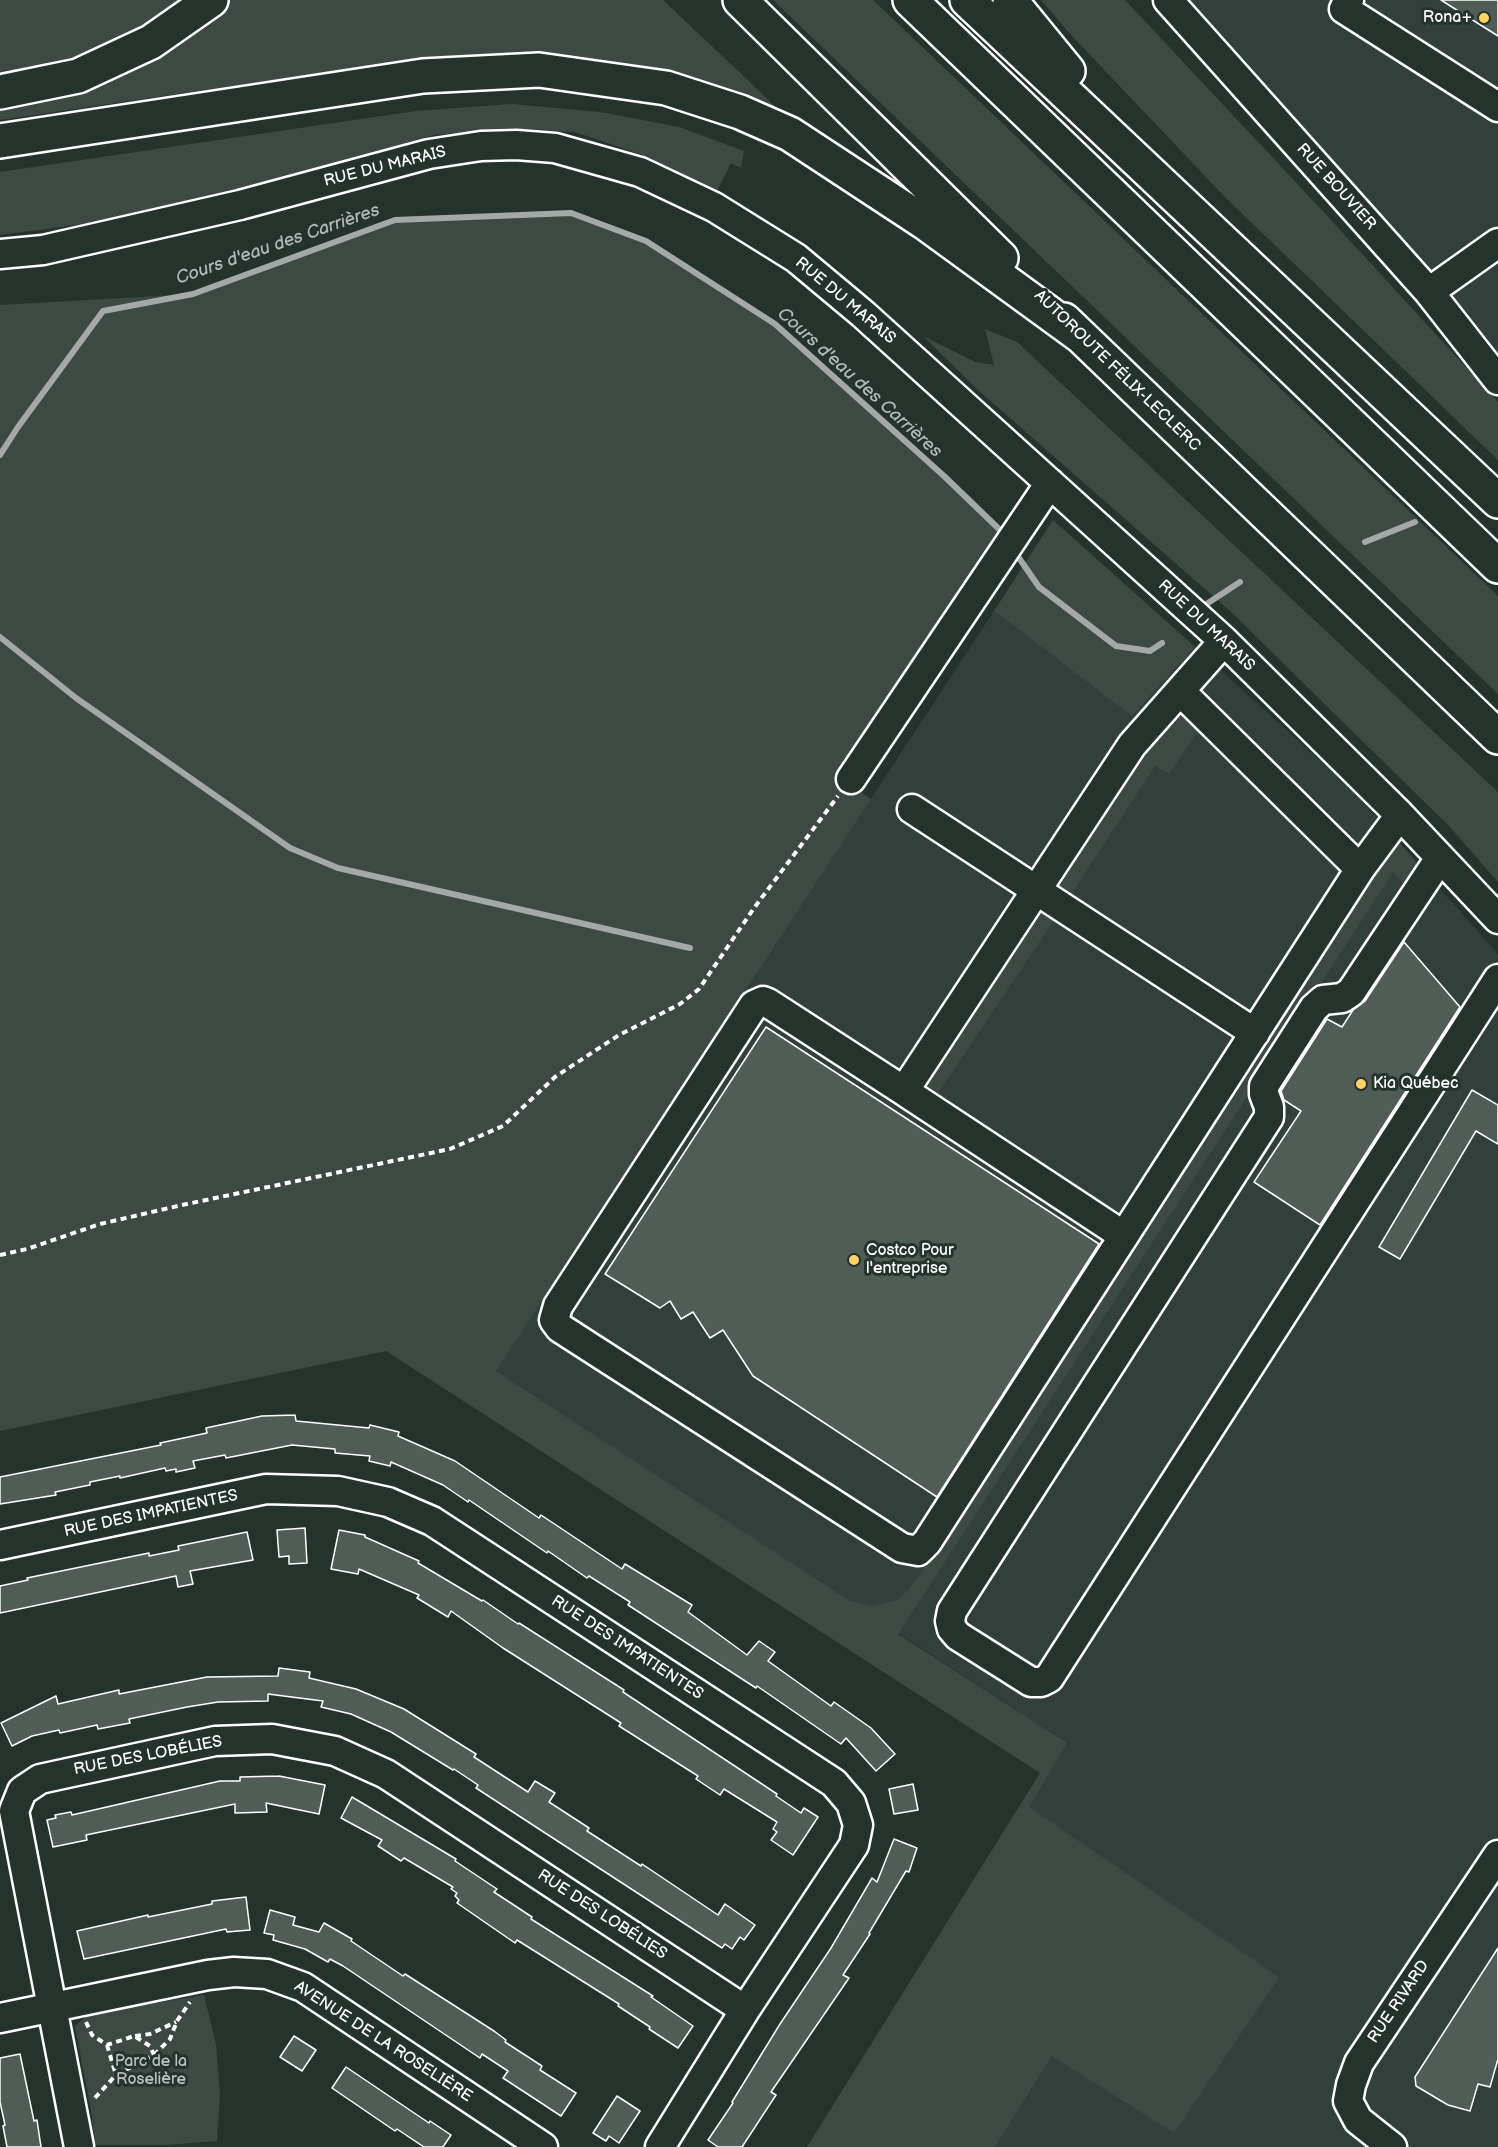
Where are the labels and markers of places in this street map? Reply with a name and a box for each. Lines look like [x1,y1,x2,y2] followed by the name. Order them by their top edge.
[1423,8,1472,28] place label: Rona+
[1477,11,1491,25] marker: Rona+
[1373,1074,1458,1094] place label: Kia Québec
[1354,1077,1368,1091] marker: Kia Québec
[866,1241,954,1279] place label: Costco Pour l'entreprise
[847,1253,861,1267] marker: Costco Pour l'entreprise

